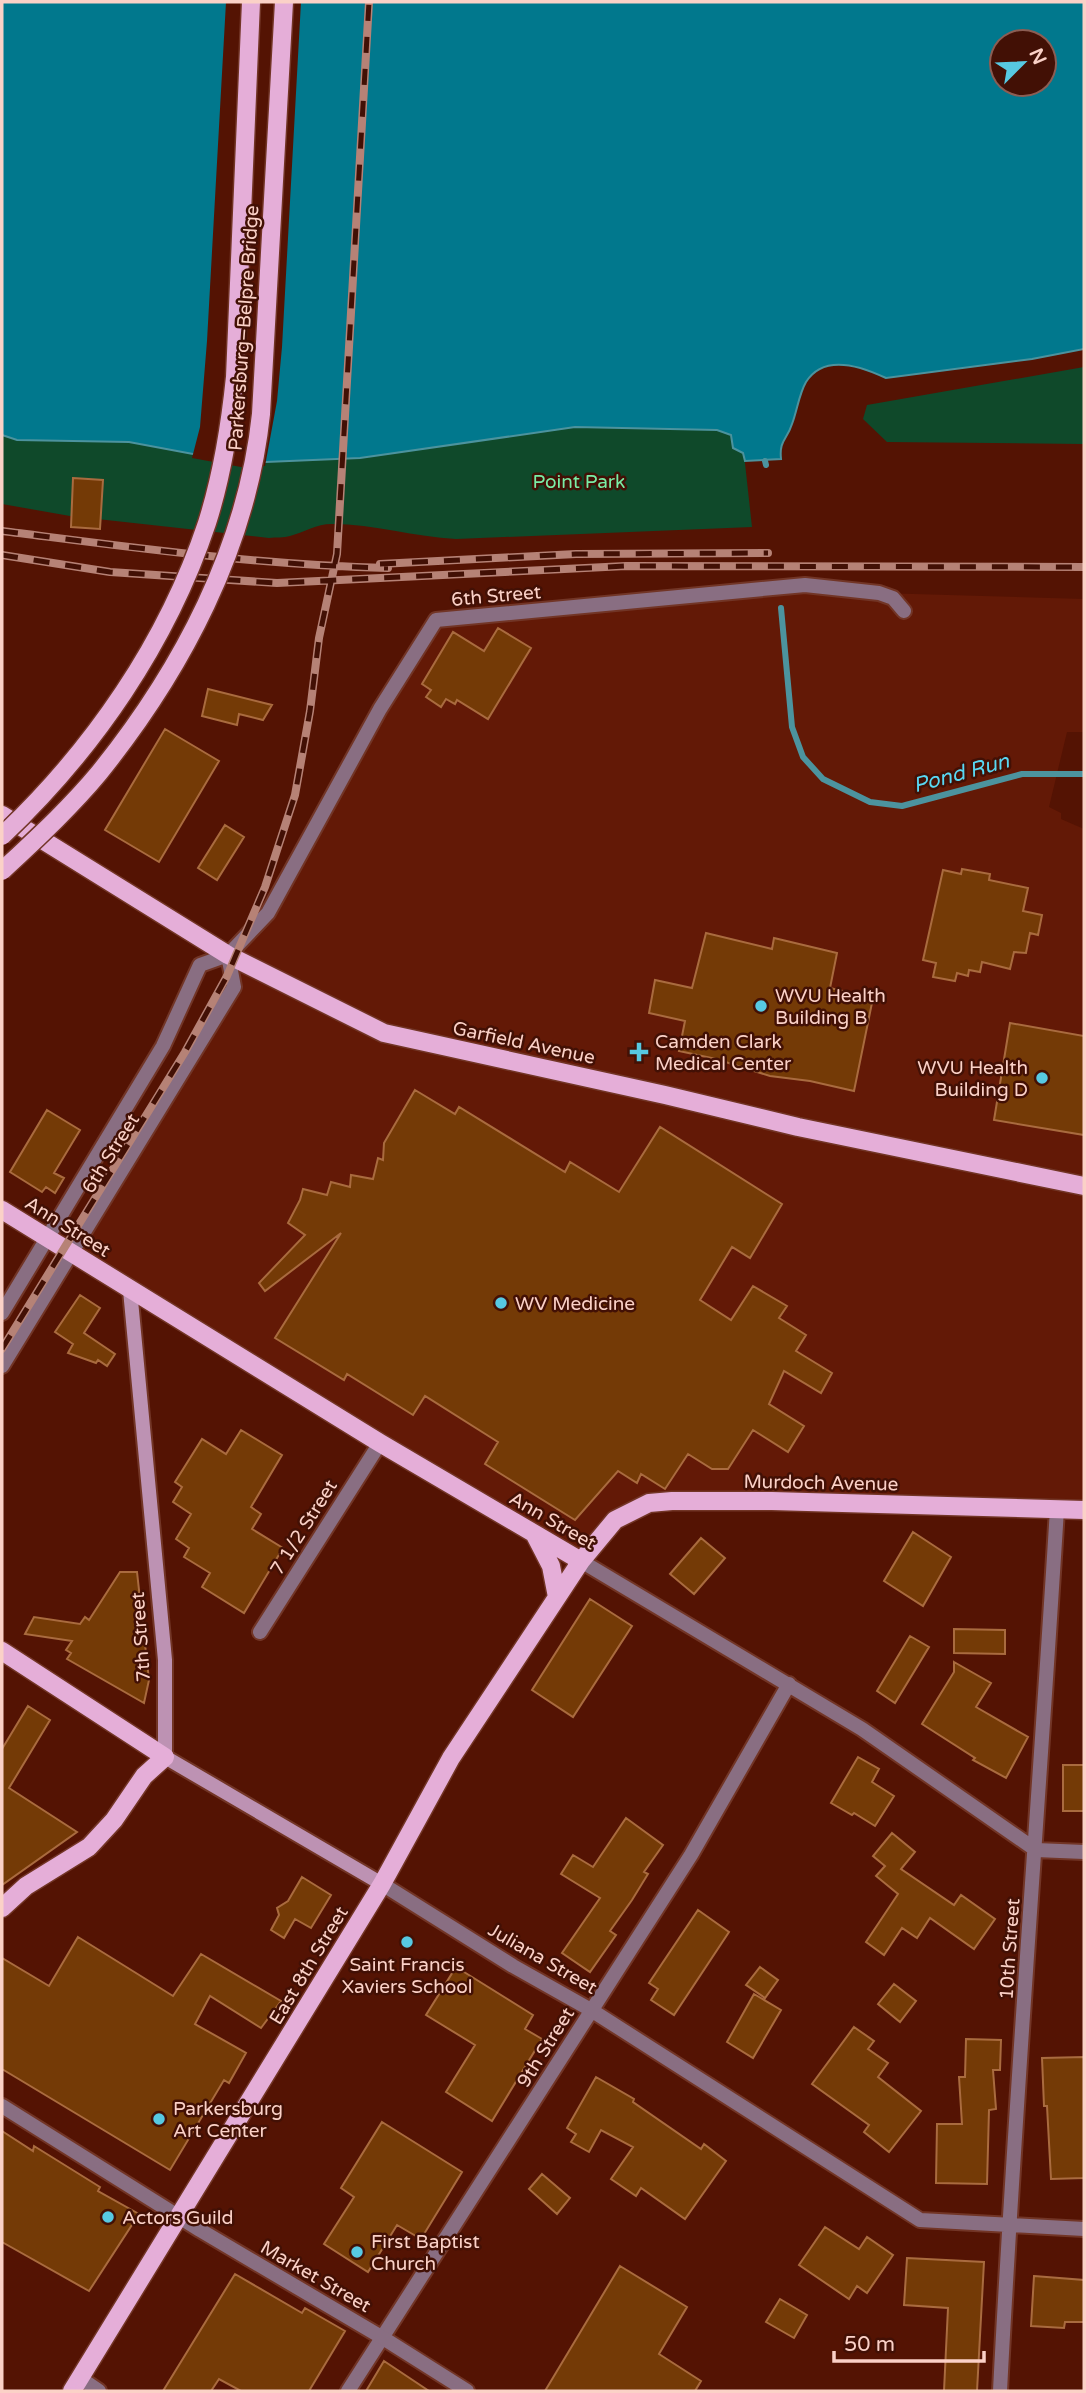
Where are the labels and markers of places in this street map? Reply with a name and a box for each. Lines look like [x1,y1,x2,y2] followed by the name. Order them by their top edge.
[775,985,886,1029] place label: WVU Health Building B
[753,998,769,1014] marker: WVU Health Building B
[655,1031,792,1075] place label: Camden Clark Medical Center
[629,1042,649,1062] marker: Camden Clark Medical Center
[917,1057,1028,1101] place label: WVU Health Building D
[1034,1070,1050,1086] marker: WVU Health Building D
[515,1293,635,1315] place label: WV Medicine
[493,1295,509,1311] marker: WV Medicine
[399,1934,415,1950] marker: Saint Francis Xaviers School
[341,1954,473,1998] place label: Saint Francis Xaviers School
[173,2098,283,2142] place label: Parkersburg Art Center
[151,2111,167,2127] marker: Parkersburg Art Center
[122,2207,234,2229] place label: Actors Guild
[100,2209,116,2225] marker: Actors Guild
[371,2231,480,2275] place label: First Baptist Church
[349,2244,365,2260] marker: First Baptist Church

